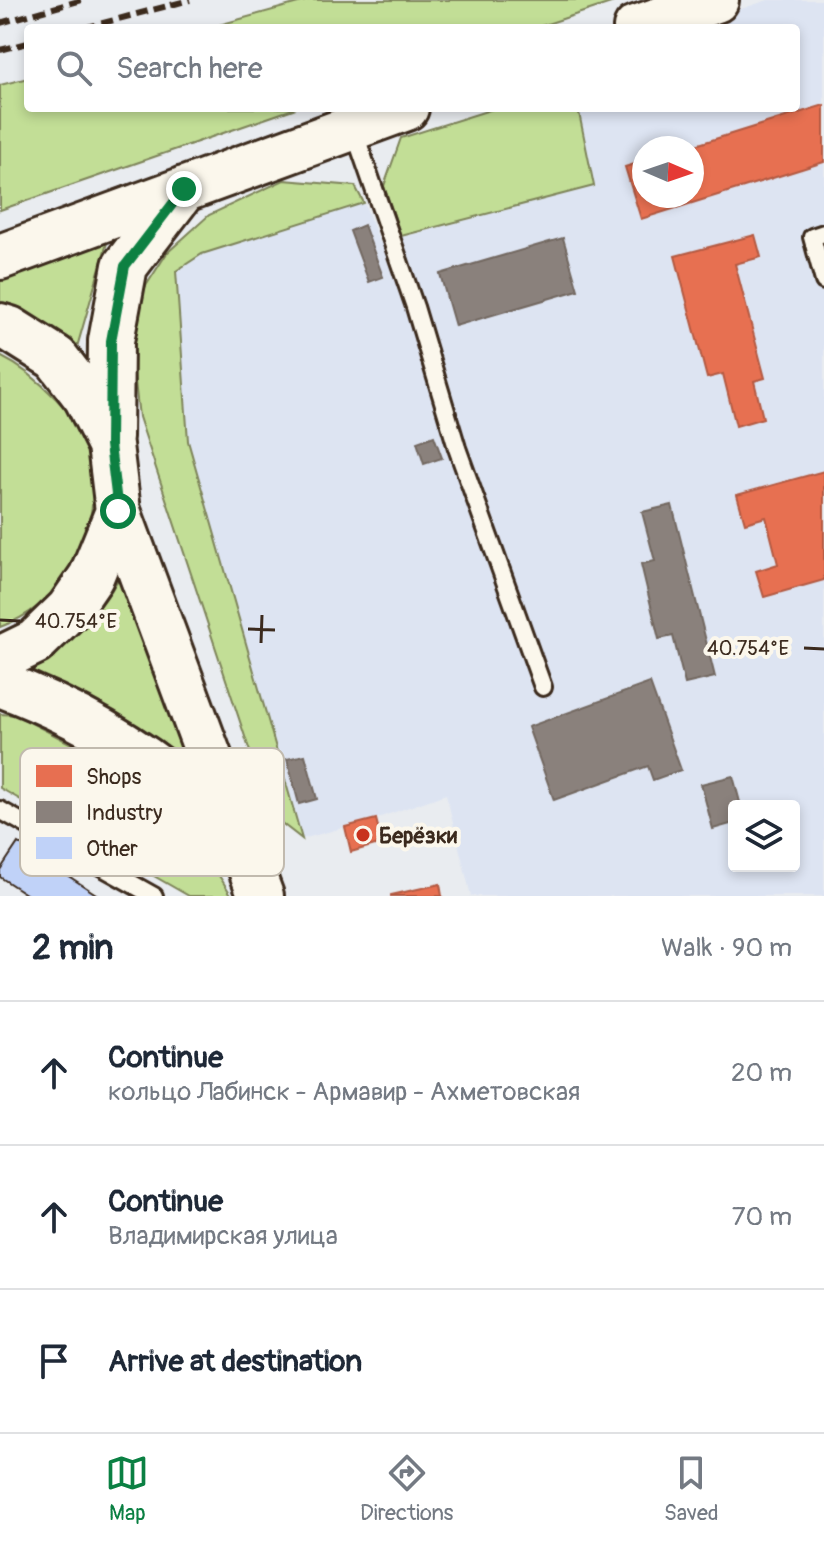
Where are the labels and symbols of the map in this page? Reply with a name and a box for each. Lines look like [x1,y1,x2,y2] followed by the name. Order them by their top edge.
[632,136,704,208] north arrow
[166,171,202,207] route end
[100,493,136,529] route start
[35,609,117,634] text: 40.754°E
[707,636,789,661] text: 40.754°E
[20,748,284,876] legend
[86,763,142,791] text: Shops
[86,799,162,827] text: Industry
[379,822,457,850] place label: Берёзки
[354,826,372,844] marker: Берёзки
[86,835,138,863] text: Other

